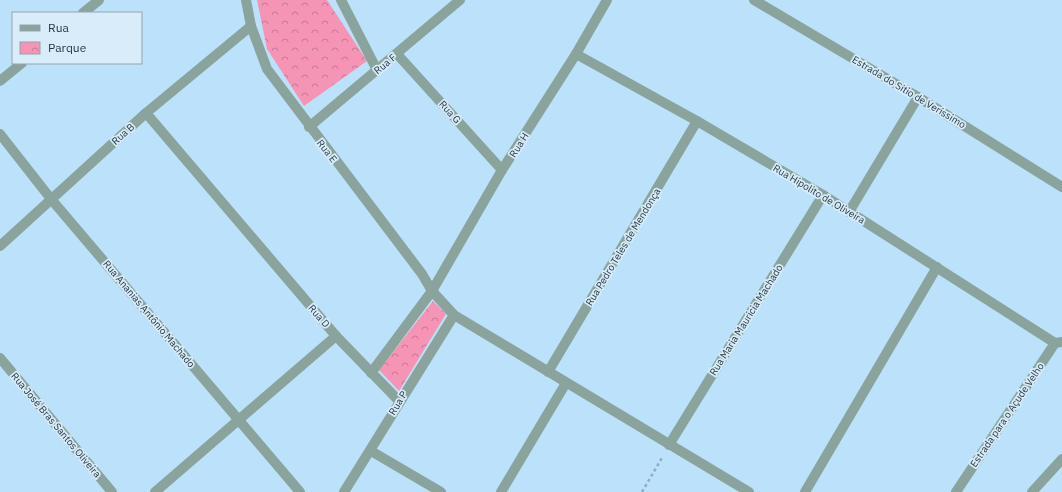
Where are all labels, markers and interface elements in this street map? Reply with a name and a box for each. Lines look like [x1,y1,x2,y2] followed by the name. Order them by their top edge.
[12,12,142,64] legend
[48,20,69,35] text: Rua
[48,40,87,55] text: Parque
[371,51,399,77] street label: Rua F
[850,53,969,131] street label: Estrada do Sítio de Veríssimo
[436,98,464,126] street label: Rua G
[109,120,137,148] street label: Rua B
[506,130,532,160] street label: Rua H
[314,137,340,165] street label: Rua E
[771,161,868,227] street label: Rua Hipolito de Oliveira
[583,185,664,308] street label: Rua Pedro Teles de Mendonça
[100,258,198,371] street label: Rua Ananias Antônio Machado
[706,262,786,378] street label: Rua Maria Mauricia Machado
[305,302,333,330] street label: Rua D
[967,360,1047,470] street label: Estrada para o Açude Velho
[8,370,104,481] street label: Rua José Bras Santos Oliveira
[386,389,410,417] street label: Rua P

